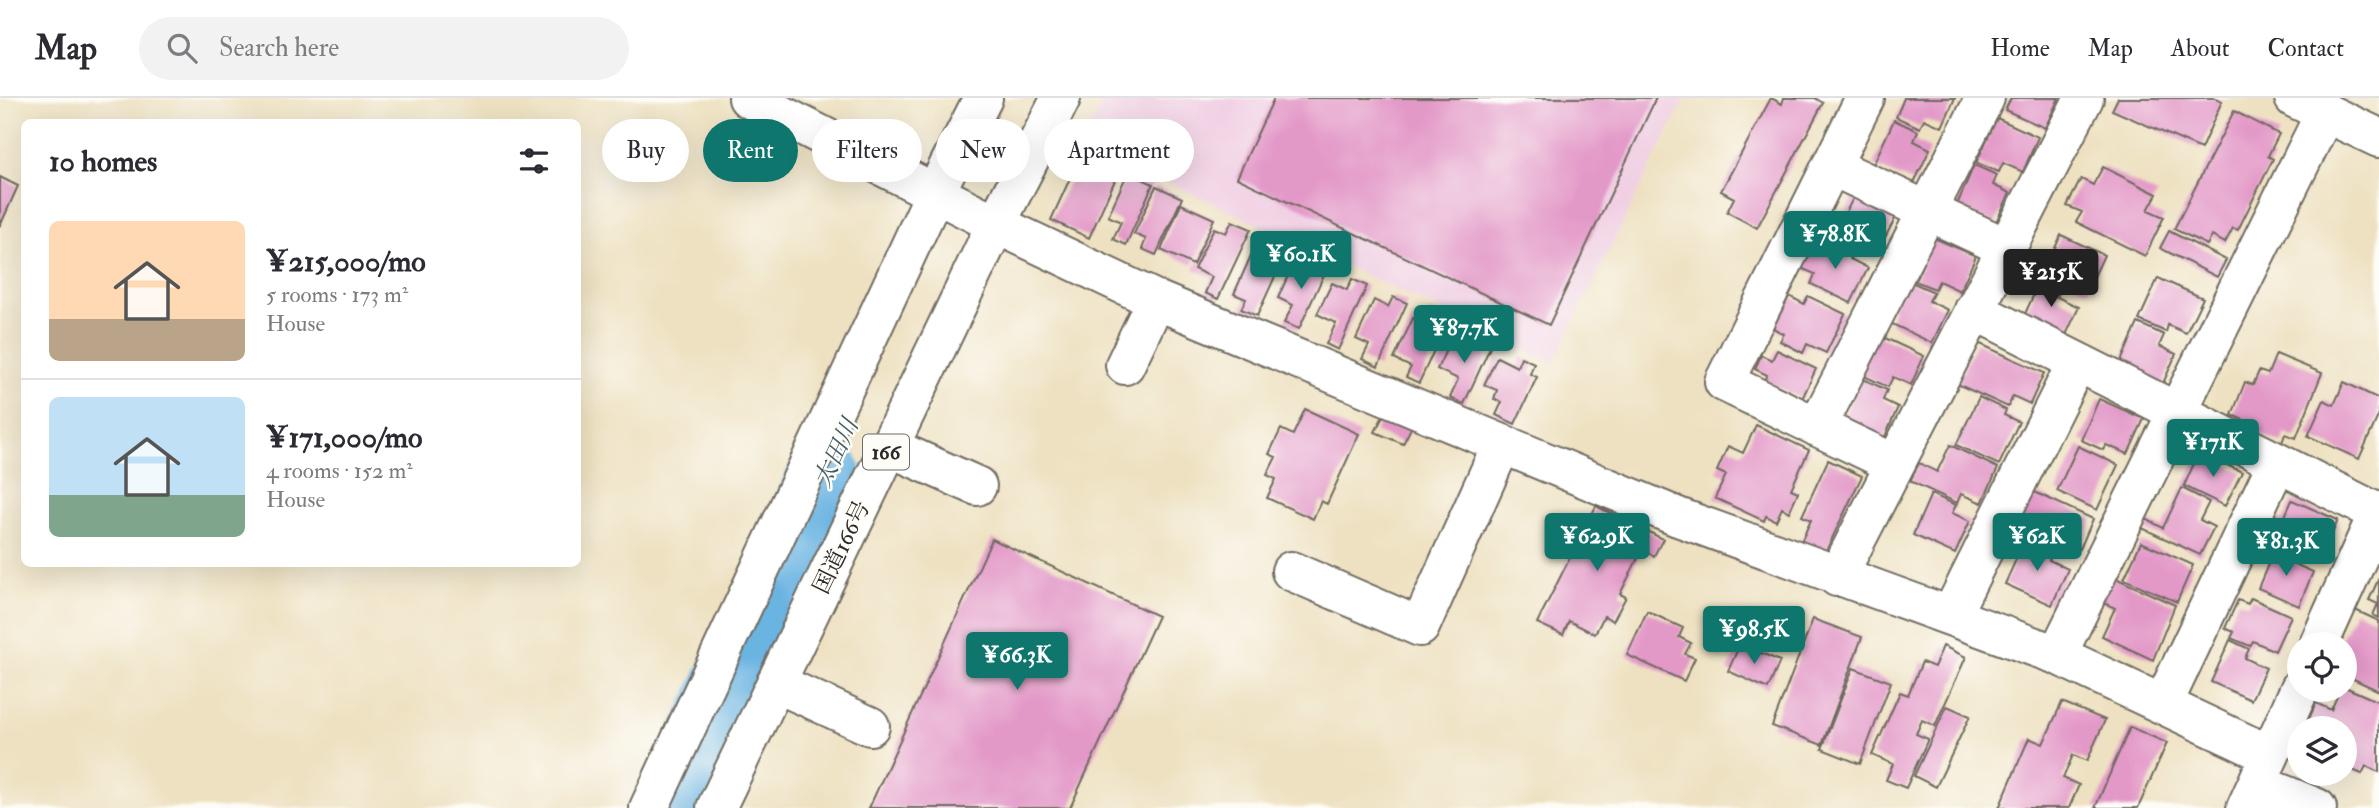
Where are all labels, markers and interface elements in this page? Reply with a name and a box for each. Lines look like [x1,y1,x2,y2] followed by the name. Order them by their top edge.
[139,17,629,80] search box
[35,28,97,69] text: Map
[163,29,201,67] icon: search
[219,32,339,64] text: Search here
[1990,33,2050,64] text: Home
[2088,33,2133,64] text: Map
[2171,33,2230,64] text: About
[2268,33,2344,64] text: Contact
[602,119,689,182] chip: Buy
[703,119,798,182] chip: Rent
[812,119,922,182] chip: Filters
[936,119,1030,182] chip: New
[1044,119,1194,182] chip: Apartment
[515,142,553,180] icon: filters
[49,143,157,180] text: 10 homes
[1778,212,1892,271] pin: ¥78.8K
[1800,219,1870,248] text: ¥78.8K
[1244,232,1358,291] pin: ¥60.1K
[1266,239,1336,268] text: ¥60.1K
[266,243,426,280] text: ¥215,000/mo
[105,249,189,333] icon: home
[2002,250,2100,309] pin: ¥215K
[2019,257,2083,286] text: ¥215K
[266,280,408,309] text: 5 rooms · 173 m²
[1407,306,1521,365] pin: ¥87.7K
[266,309,325,338] text: House
[1430,313,1498,342] text: ¥87.7K
[807,411,867,492] water label: 太田川
[266,419,422,456] text: ¥171,000/mo
[2164,420,2262,479] pin: ¥171K
[105,425,189,509] icon: home
[2183,427,2243,456] text: ¥171K
[863,434,909,470] road number: 166
[266,456,413,485] text: 4 rooms · 152 m²
[266,485,325,514] text: House
[806,496,876,599] street label: 国道166号
[1540,514,1654,573] pin: ¥62.9K
[1996,514,2078,573] pin: ¥62K
[2229,518,2343,578] pin: ¥81.3K
[1561,521,1633,550] text: ¥62.9K
[2009,521,2065,550] text: ¥62K
[2253,526,2319,555] text: ¥81.3K
[1697,606,1811,666] pin: ¥98.5K
[1719,614,1789,643] text: ¥98.5K
[960,632,1074,692] pin: ¥66.3K
[2287,632,2357,786] map controls
[2287,632,2357,702] button: locate
[982,640,1052,669] text: ¥66.3K
[2287,716,2357,786] button: layers

